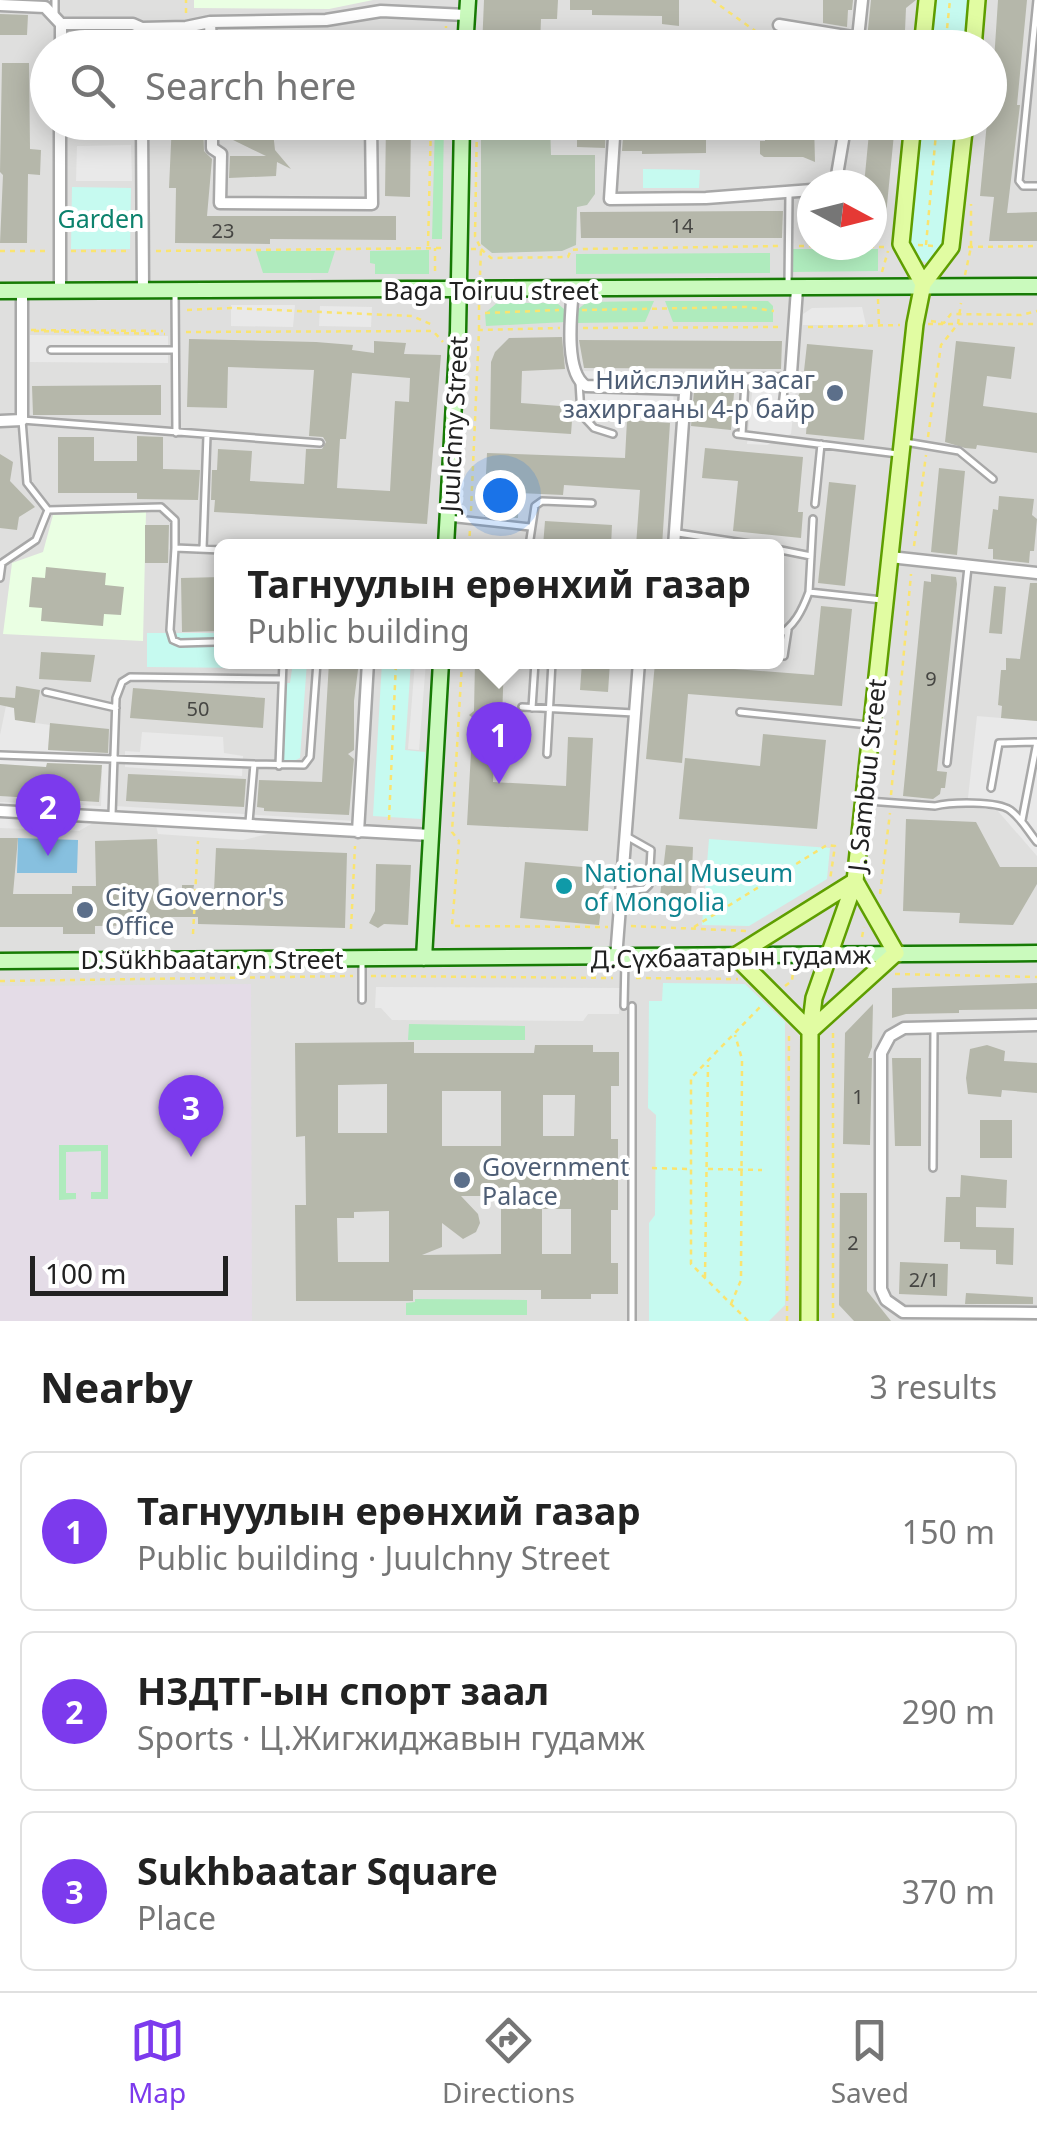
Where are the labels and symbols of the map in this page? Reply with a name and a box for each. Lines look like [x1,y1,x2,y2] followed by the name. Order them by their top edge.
[797,170,887,260] north arrow
[58,201,144,235] park label: Garden
[671,212,694,239] house number: 14
[212,217,234,244] house number: 23
[383,273,599,307] street label: Baga Toiruu street
[431,335,475,515] street label: Juulchny Street
[563,362,815,425] place label: Нийслэлийн засаг захиргааны 4-р байр
[824,382,846,404] marker: Нийслэлийн засаг захиргааны 4-р байр
[475,470,526,521] your location
[925,665,937,692] house number: 9
[839,677,893,875] street label: J. Sambuu Street
[187,695,209,722] house number: 50
[466,702,532,784] pin: 1
[15,774,80,856] pin: 2
[584,855,793,918] place label: National Museum of Mongolia
[553,875,575,897] marker: National Museum of Mongolia
[105,879,284,942] place label: City Governor's Office
[74,899,96,921] marker: City Governor's Office
[590,937,872,975] street label: Д.Сүхбаатарын гудамж
[80,942,344,976] street label: D.Sükhbaataryn Street
[158,1074,224,1157] pin: 3
[852,1083,864,1110] house number: 1
[482,1149,629,1212] place label: Government Palace
[451,1169,473,1191] marker: Government Palace
[847,1229,859,1256] house number: 2
[30,1251,228,1296] scale bar
[909,1266,939,1293] house number: 2/1

